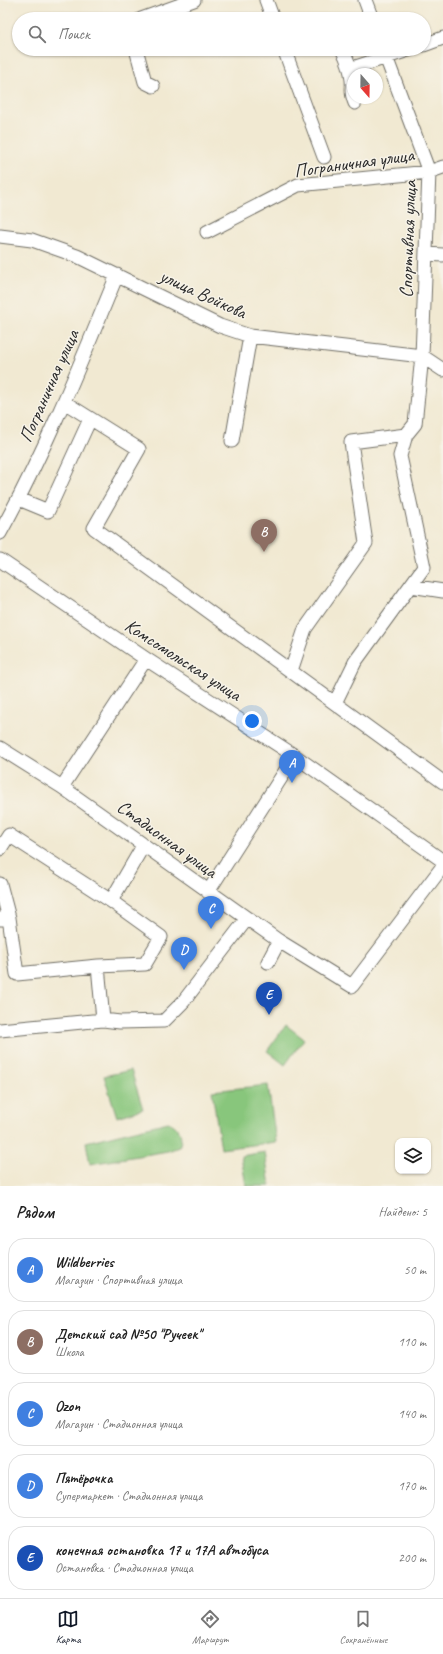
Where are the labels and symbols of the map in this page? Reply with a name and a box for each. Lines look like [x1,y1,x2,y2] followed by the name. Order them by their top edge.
[347,68,383,104] north arrow
[293,143,417,183] street label: Пограничная улица
[394,178,422,298] street label: Спортивная улица
[155,263,251,325] street label: улица Войкова
[13,325,85,446] street label: Пограничная улица
[251,519,277,552] pin: B
[120,613,247,707] street label: Комсомольская улица
[242,711,262,731] your location
[279,750,305,783] pin: A
[112,795,223,884] street label: Стадионная улица
[198,896,224,929] pin: C
[171,937,197,970] pin: D
[256,982,282,1015] pin: E

